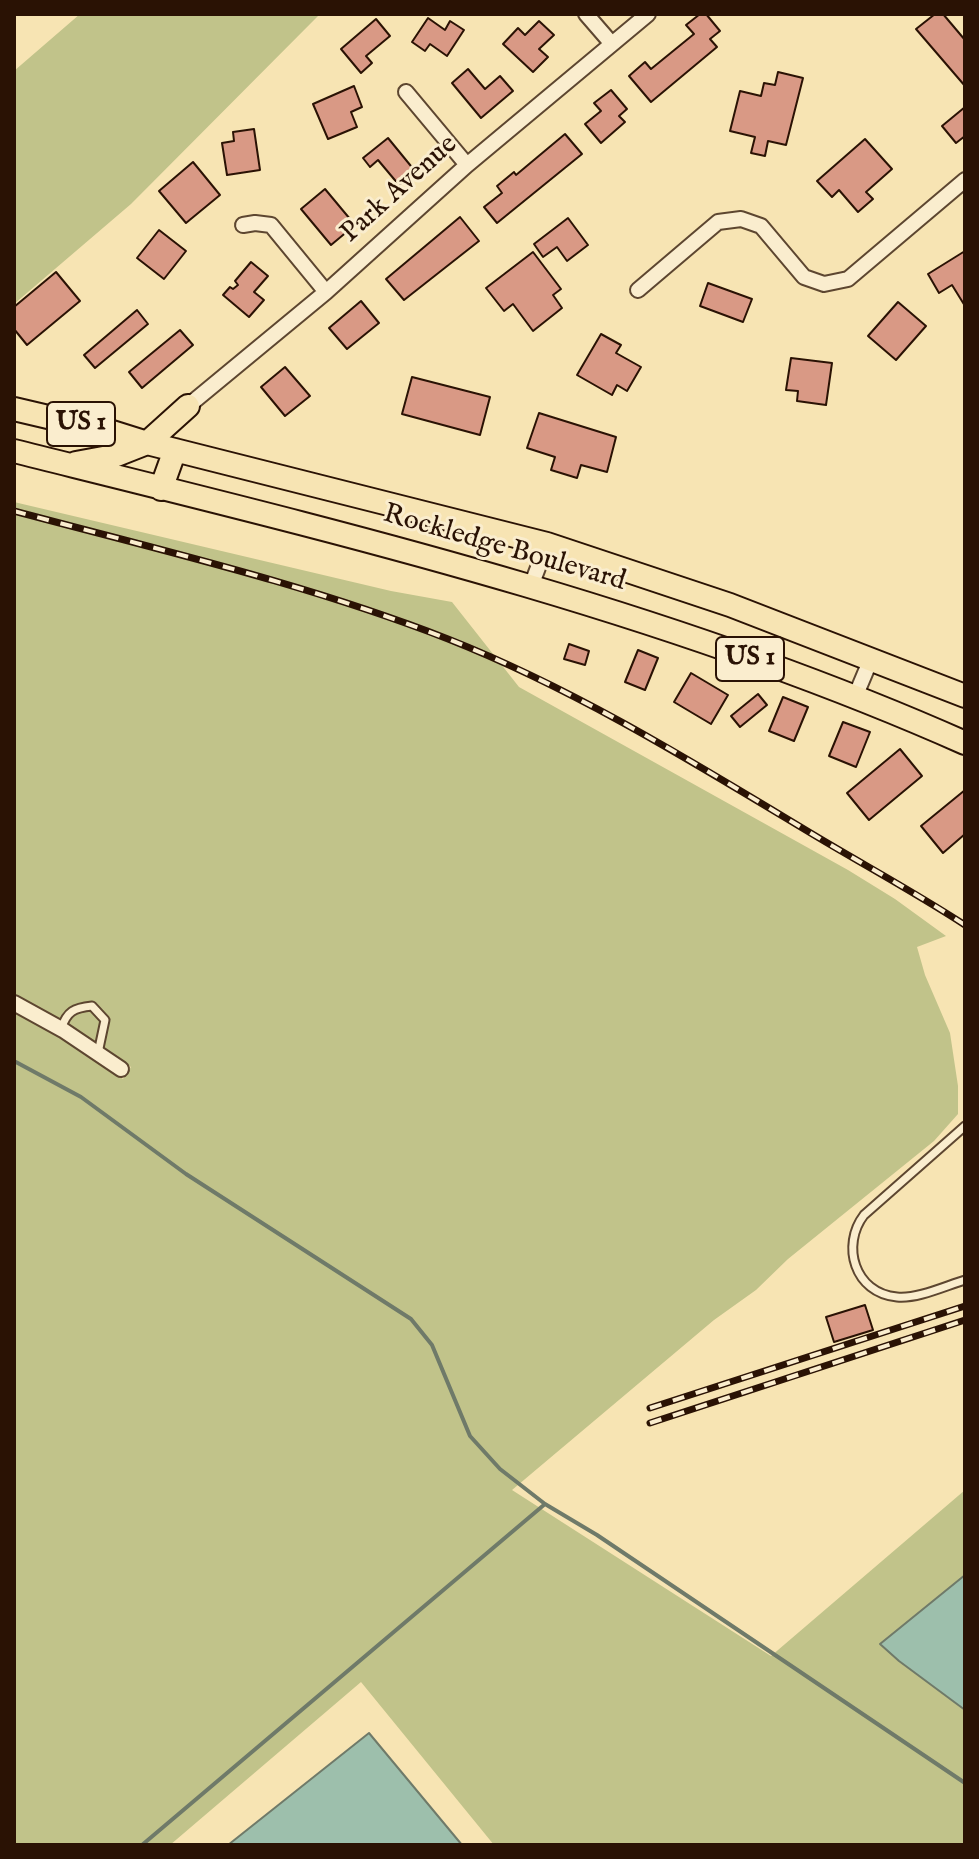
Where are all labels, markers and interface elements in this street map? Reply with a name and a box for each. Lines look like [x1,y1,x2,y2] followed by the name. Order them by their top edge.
[335,129,465,251] street label: Park Avenue
[47,402,115,446] road number: US 1
[379,498,629,600] street label: Rockledge Boulevard
[716,637,784,681] road number: US 1

